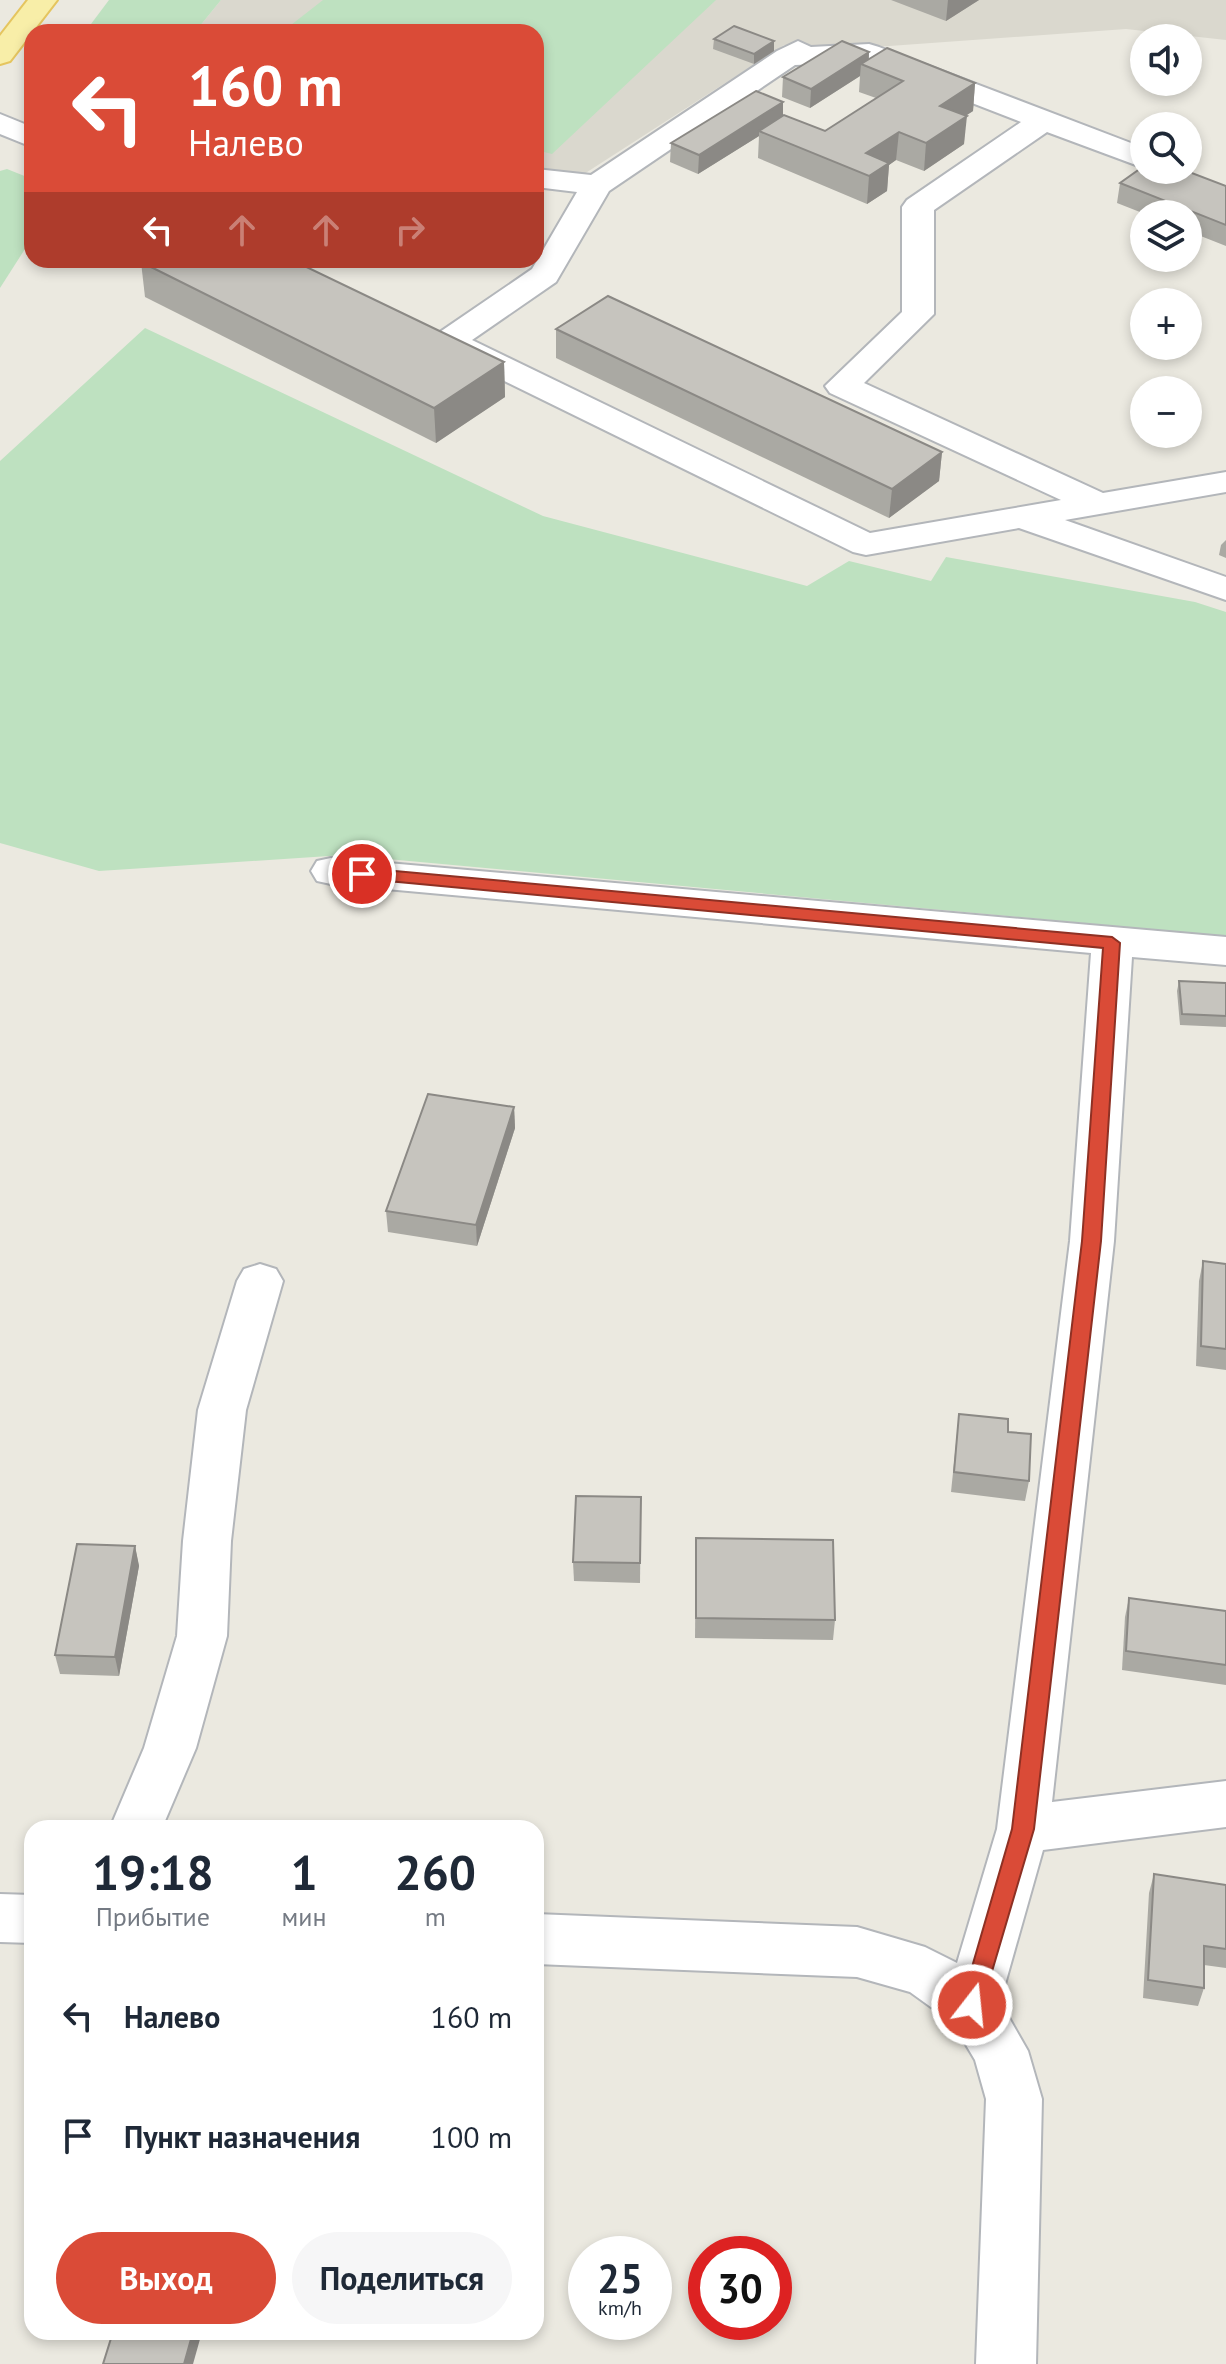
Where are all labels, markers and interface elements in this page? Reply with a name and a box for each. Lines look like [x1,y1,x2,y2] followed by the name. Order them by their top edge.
[1130,24,1202,448] map controls
[1130,24,1202,96] button: sound
[188,49,343,121] text: 160 m
[56,56,160,160] icon: left
[1130,112,1202,184] button: search
[188,119,304,166] text: Налево
[1130,200,1202,272] button: layers
[136,208,180,252] icon: left
[220,208,264,252] icon: ahead
[304,208,348,252] icon: ahead
[388,208,432,252] icon: right
[1130,288,1202,360] button: +
[1130,376,1202,448] button: −
[328,840,396,908] pin
[340,852,384,896] icon: arrive
[92,1841,214,1903] text: 19:18
[290,1841,318,1903] text: 1
[394,1841,476,1903] text: 260
[96,1900,210,1933] text: Прибытие
[282,1900,327,1933] text: мин
[425,1900,446,1933] text: m
[930,1963,1014,2047] position arrow
[56,1994,100,2038] icon: left
[124,1997,220,2036] text: Налево
[431,1997,512,2036] text: 160 m
[56,2114,100,2158] icon: arrive
[124,2117,360,2156] text: Пункт назначения
[431,2117,512,2156] text: 100 m
[56,2232,276,2324] button: Выход
[292,2232,512,2324] button: Поделиться
[688,2236,792,2340] speed limit sign: 30
[597,2252,643,2304] text: 25
[598,2295,642,2321] text: km/h

